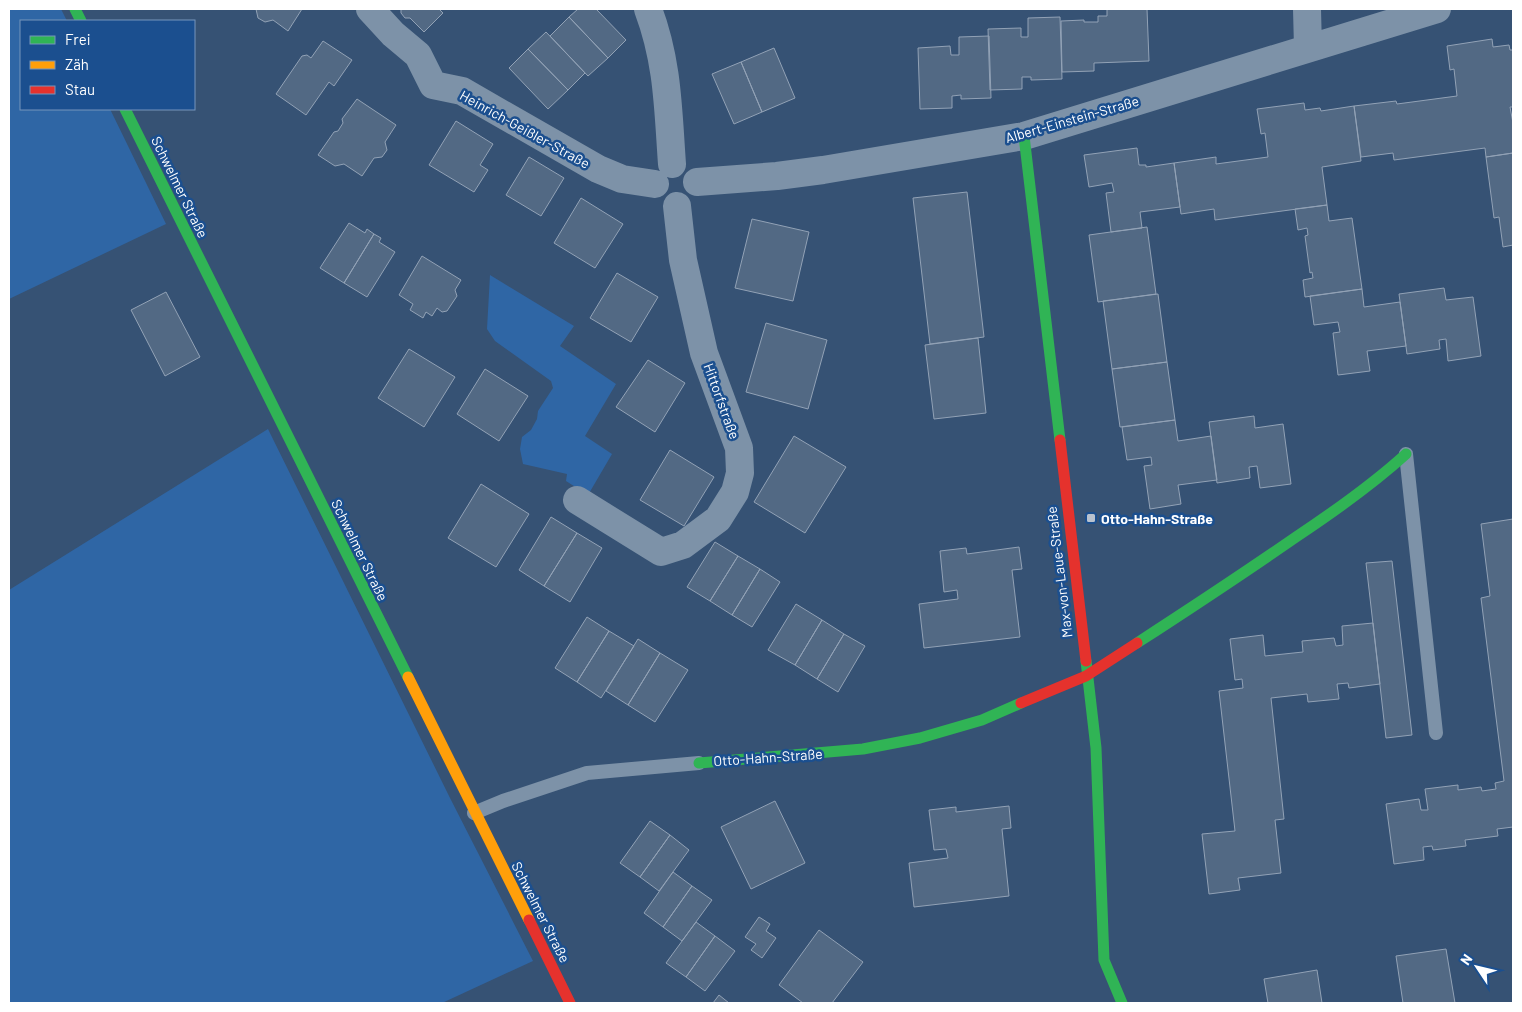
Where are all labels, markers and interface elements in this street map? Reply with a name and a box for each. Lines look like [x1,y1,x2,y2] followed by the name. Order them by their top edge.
[20,20,195,110] legend
[65,30,91,48] text: Frei
[65,55,89,73] text: Zäh
[65,80,95,98] text: Stau
[457,86,593,172] street label: Heinrich-Geißler-Straße
[1003,92,1141,146] street label: Albert-Einstein-Straße
[148,133,212,241] street label: Schwelmer Straße
[700,361,744,441] street label: Hittorfstraße
[328,496,392,604] street label: Schwelmer Straße
[1043,505,1075,639] street label: Max-von-Laue-Straße
[1101,510,1213,527] place label: Otto-Hahn-Straße
[1085,512,1097,524] marker: Otto-Hahn-Straße
[713,745,823,769] street label: Otto-Hahn-Straße
[508,859,574,965] street label: Schwelmer Straße
[1452,942,1502,992] north arrow
[1456,951,1476,968] text: N

